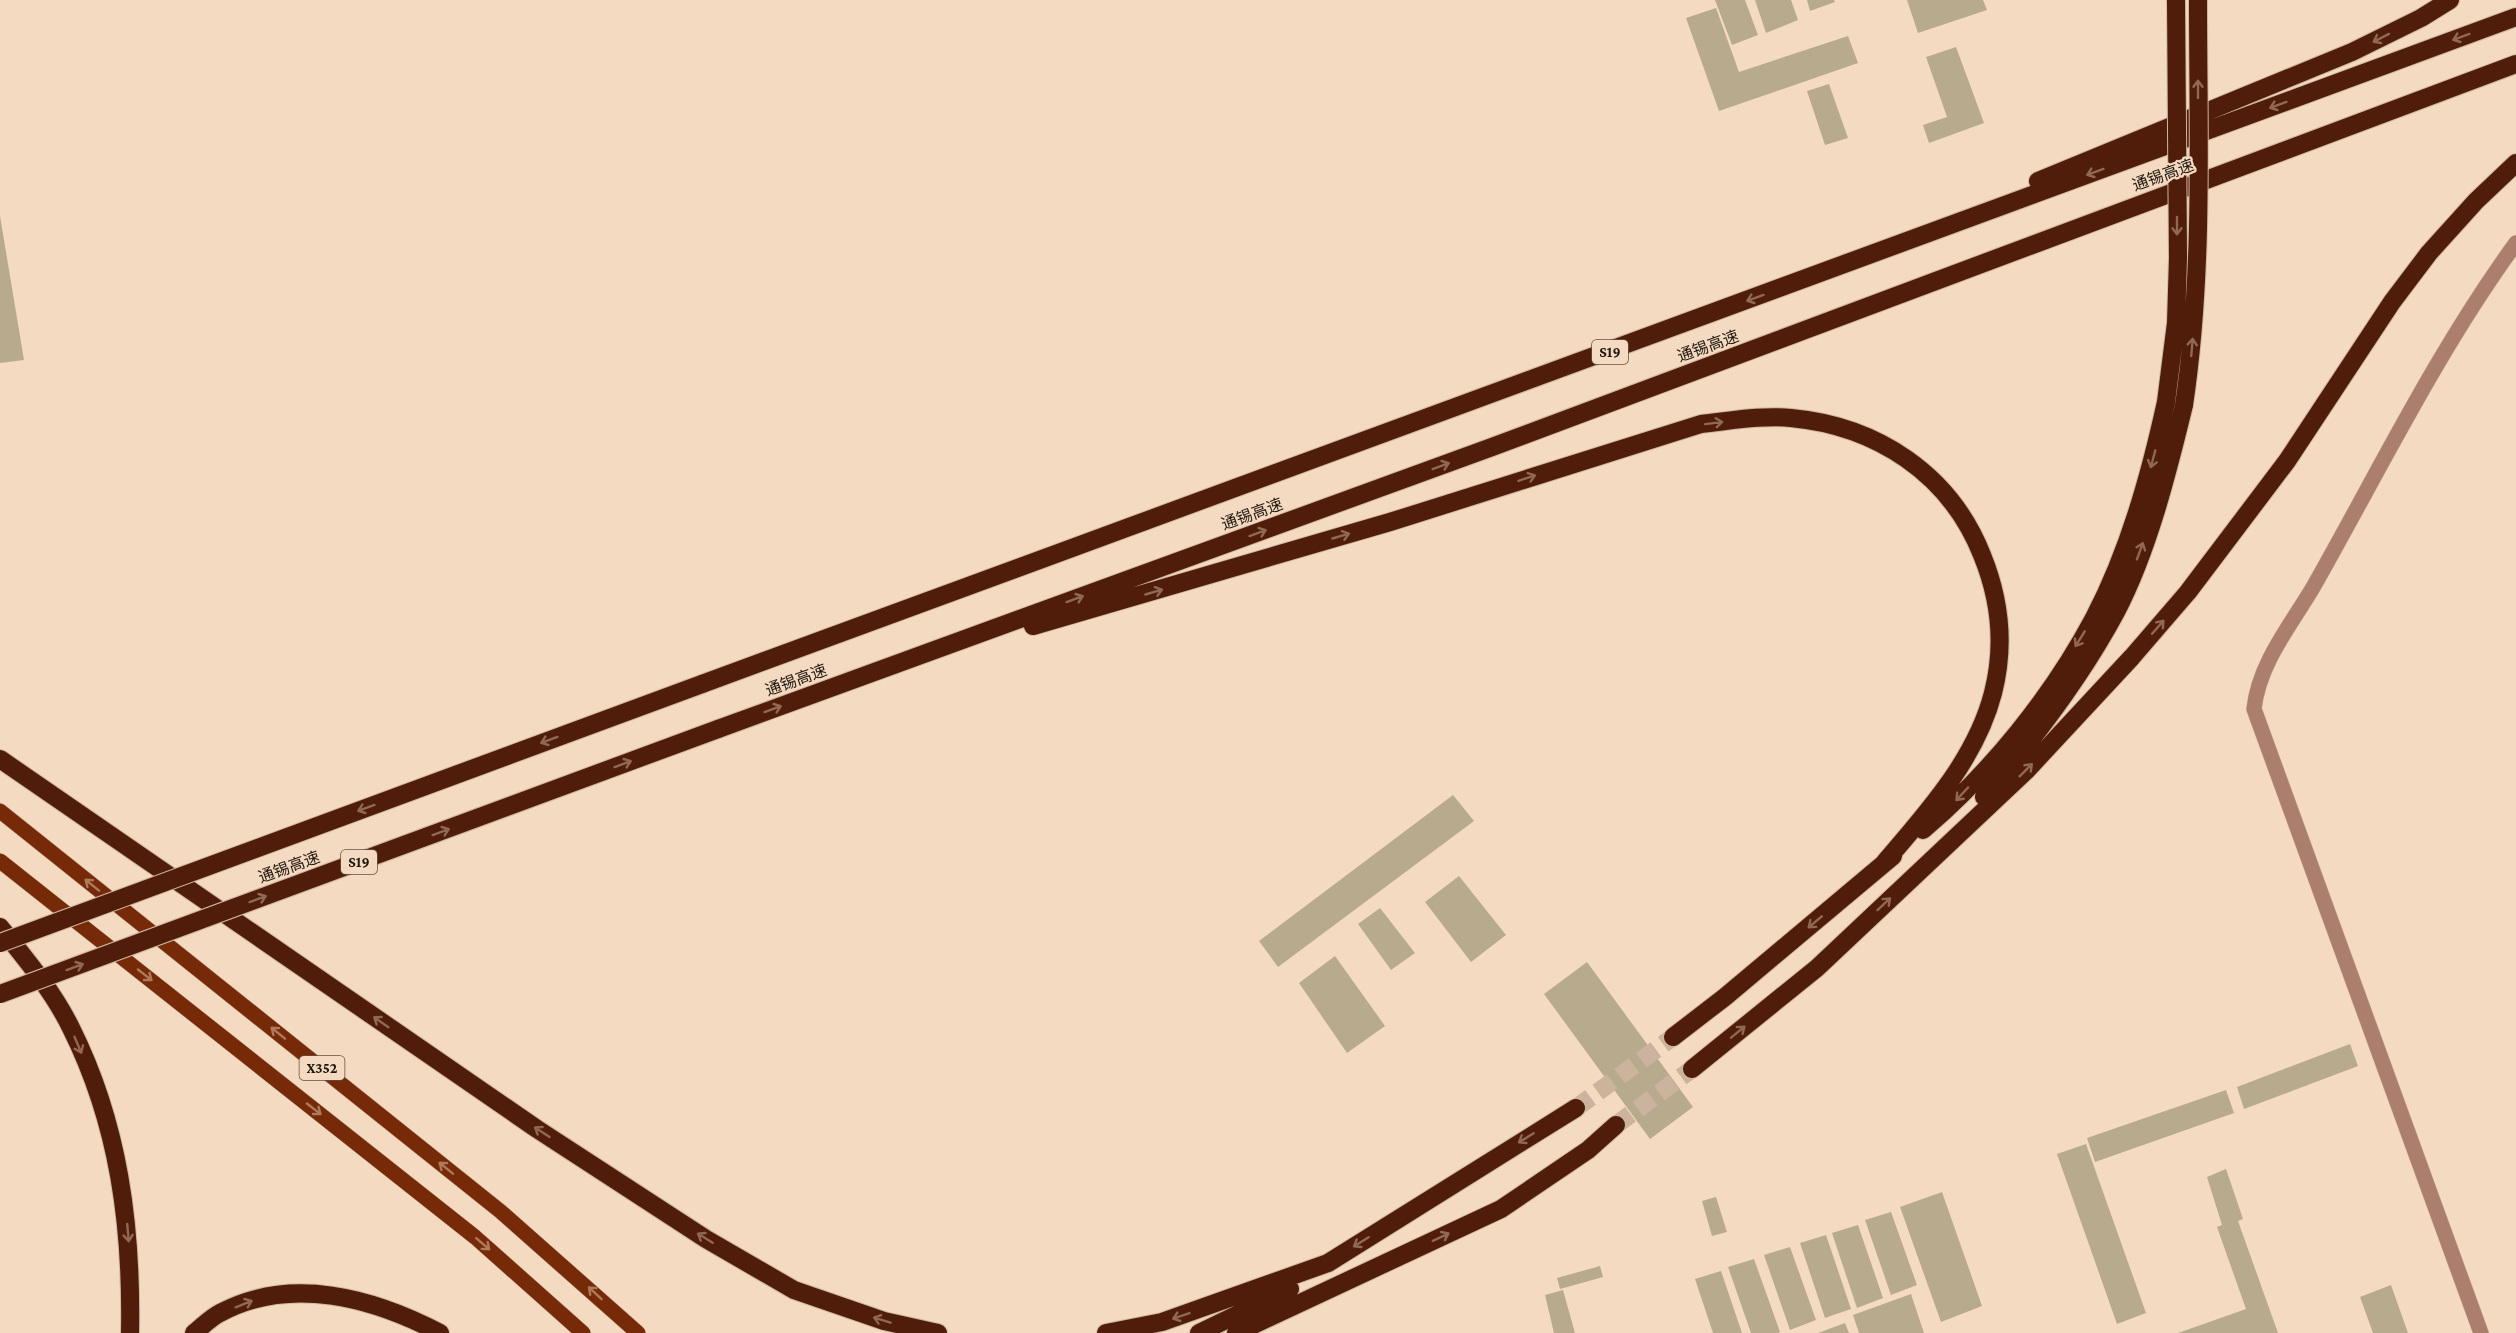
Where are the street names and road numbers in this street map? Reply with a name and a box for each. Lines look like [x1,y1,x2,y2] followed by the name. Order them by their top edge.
[2130,156,2196,194] street label: 通锡高速
[1675,327,1741,365] street label: 通锡高速
[1592,340,1628,364] road number: S19
[1219,495,1285,533] street label: 通锡高速
[763,661,829,699] street label: 通锡高速
[256,848,322,886] street label: 通锡高速
[341,850,377,874] road number: S19
[300,1056,344,1080] road number: X352

